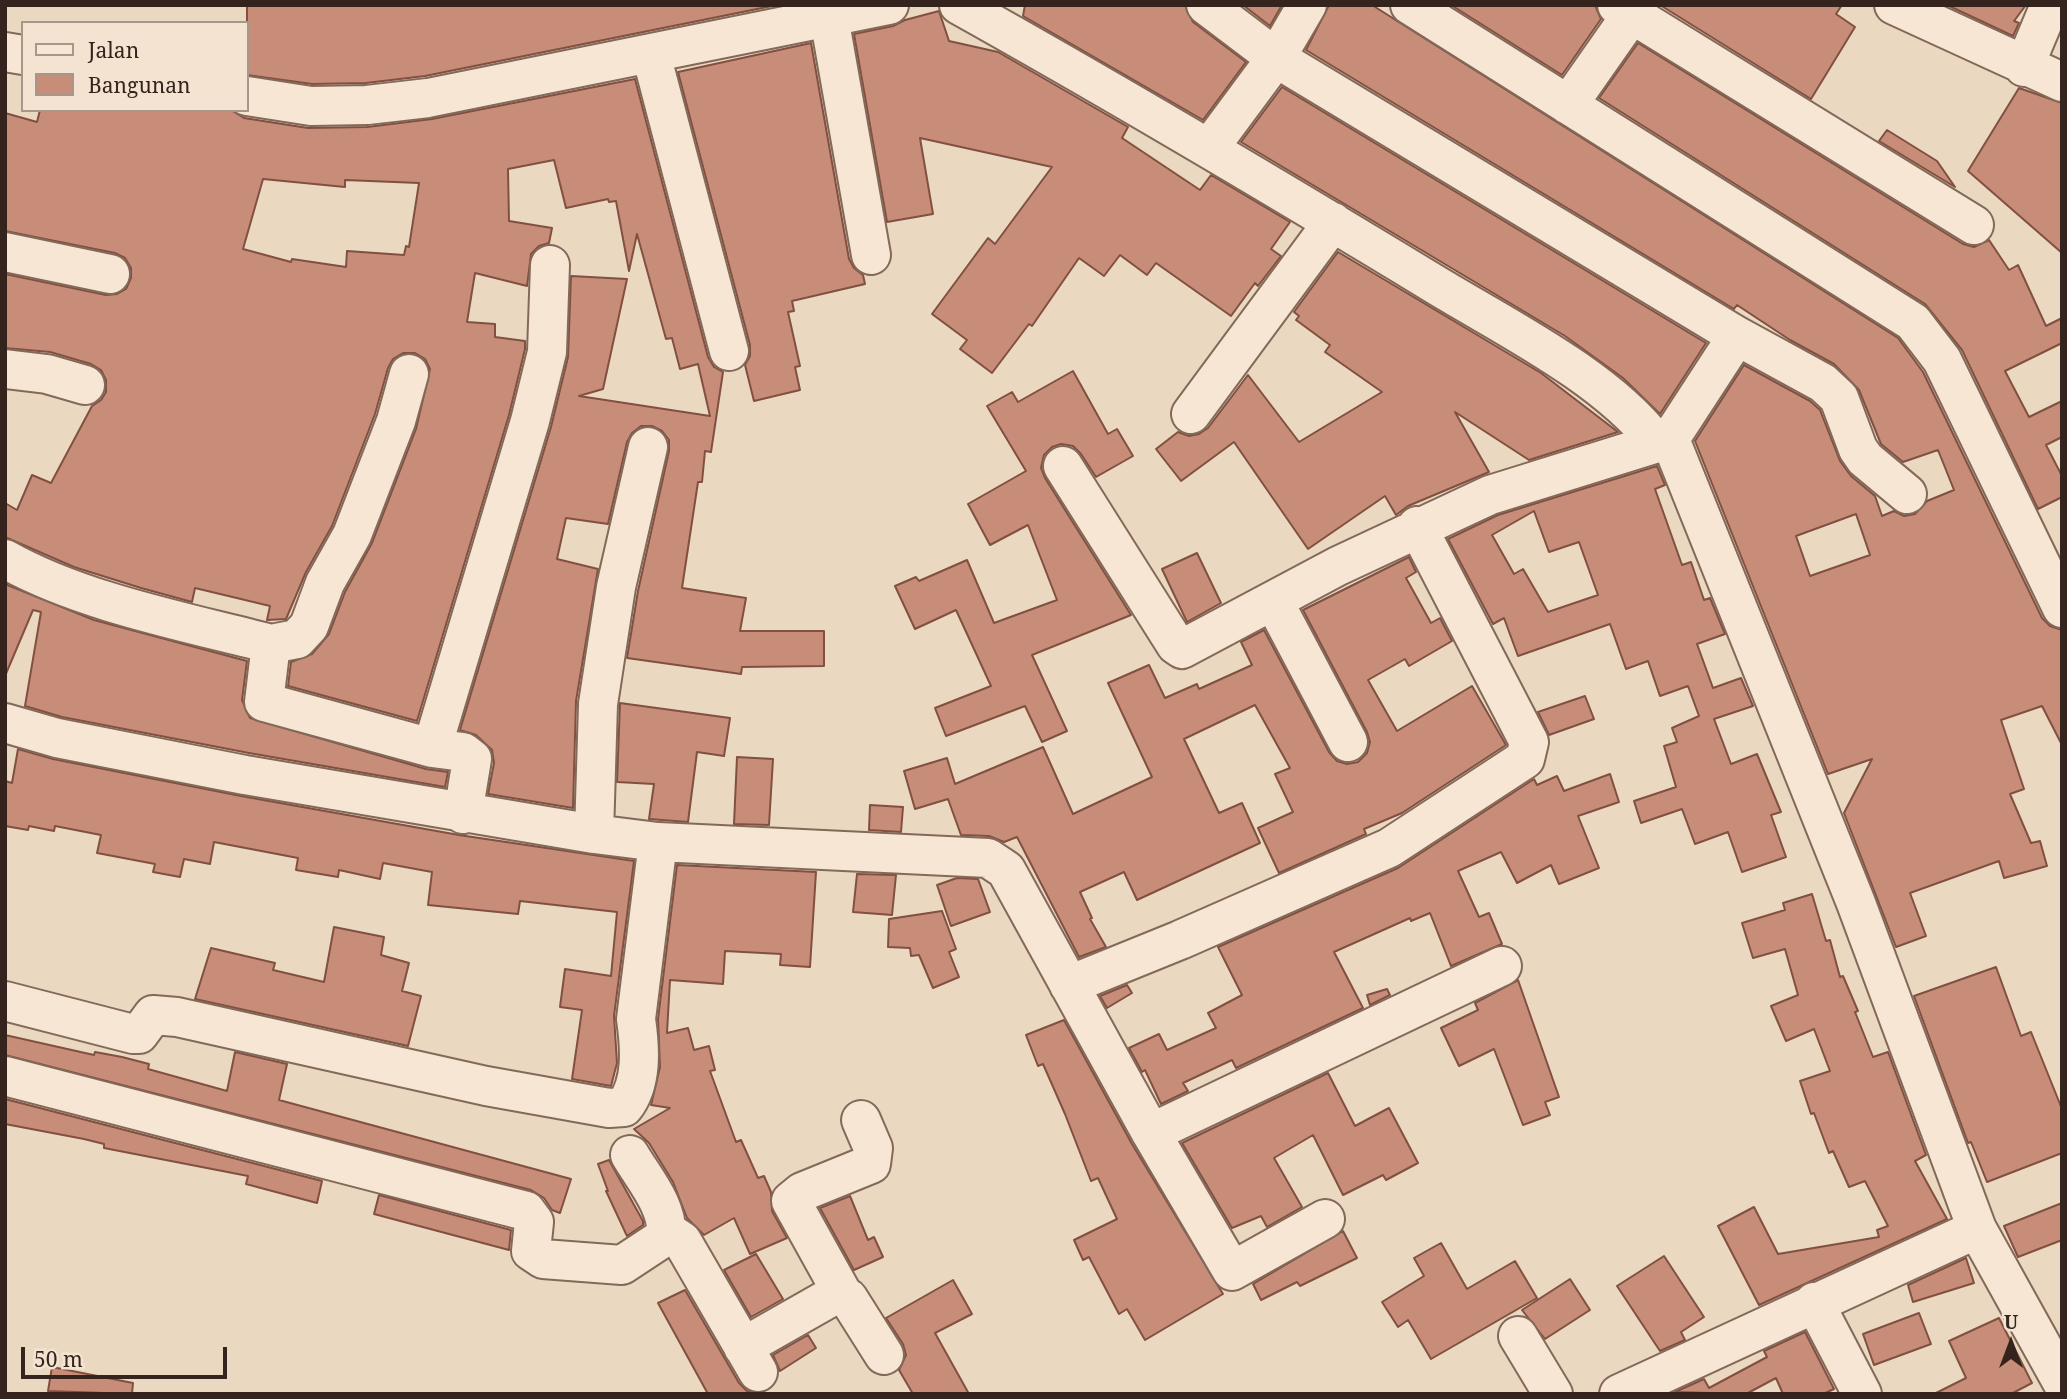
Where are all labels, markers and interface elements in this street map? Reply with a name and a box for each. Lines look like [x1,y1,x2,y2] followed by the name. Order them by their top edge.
[21,21,248,112] legend
[88,36,139,64] text: Jalan
[88,71,191,99] text: Bangunan
[1976,1308,2046,1378] north arrow
[2004,1309,2018,1335] text: U
[24,1332,231,1376] scale bar
[34,1345,83,1373] text: 50 m

